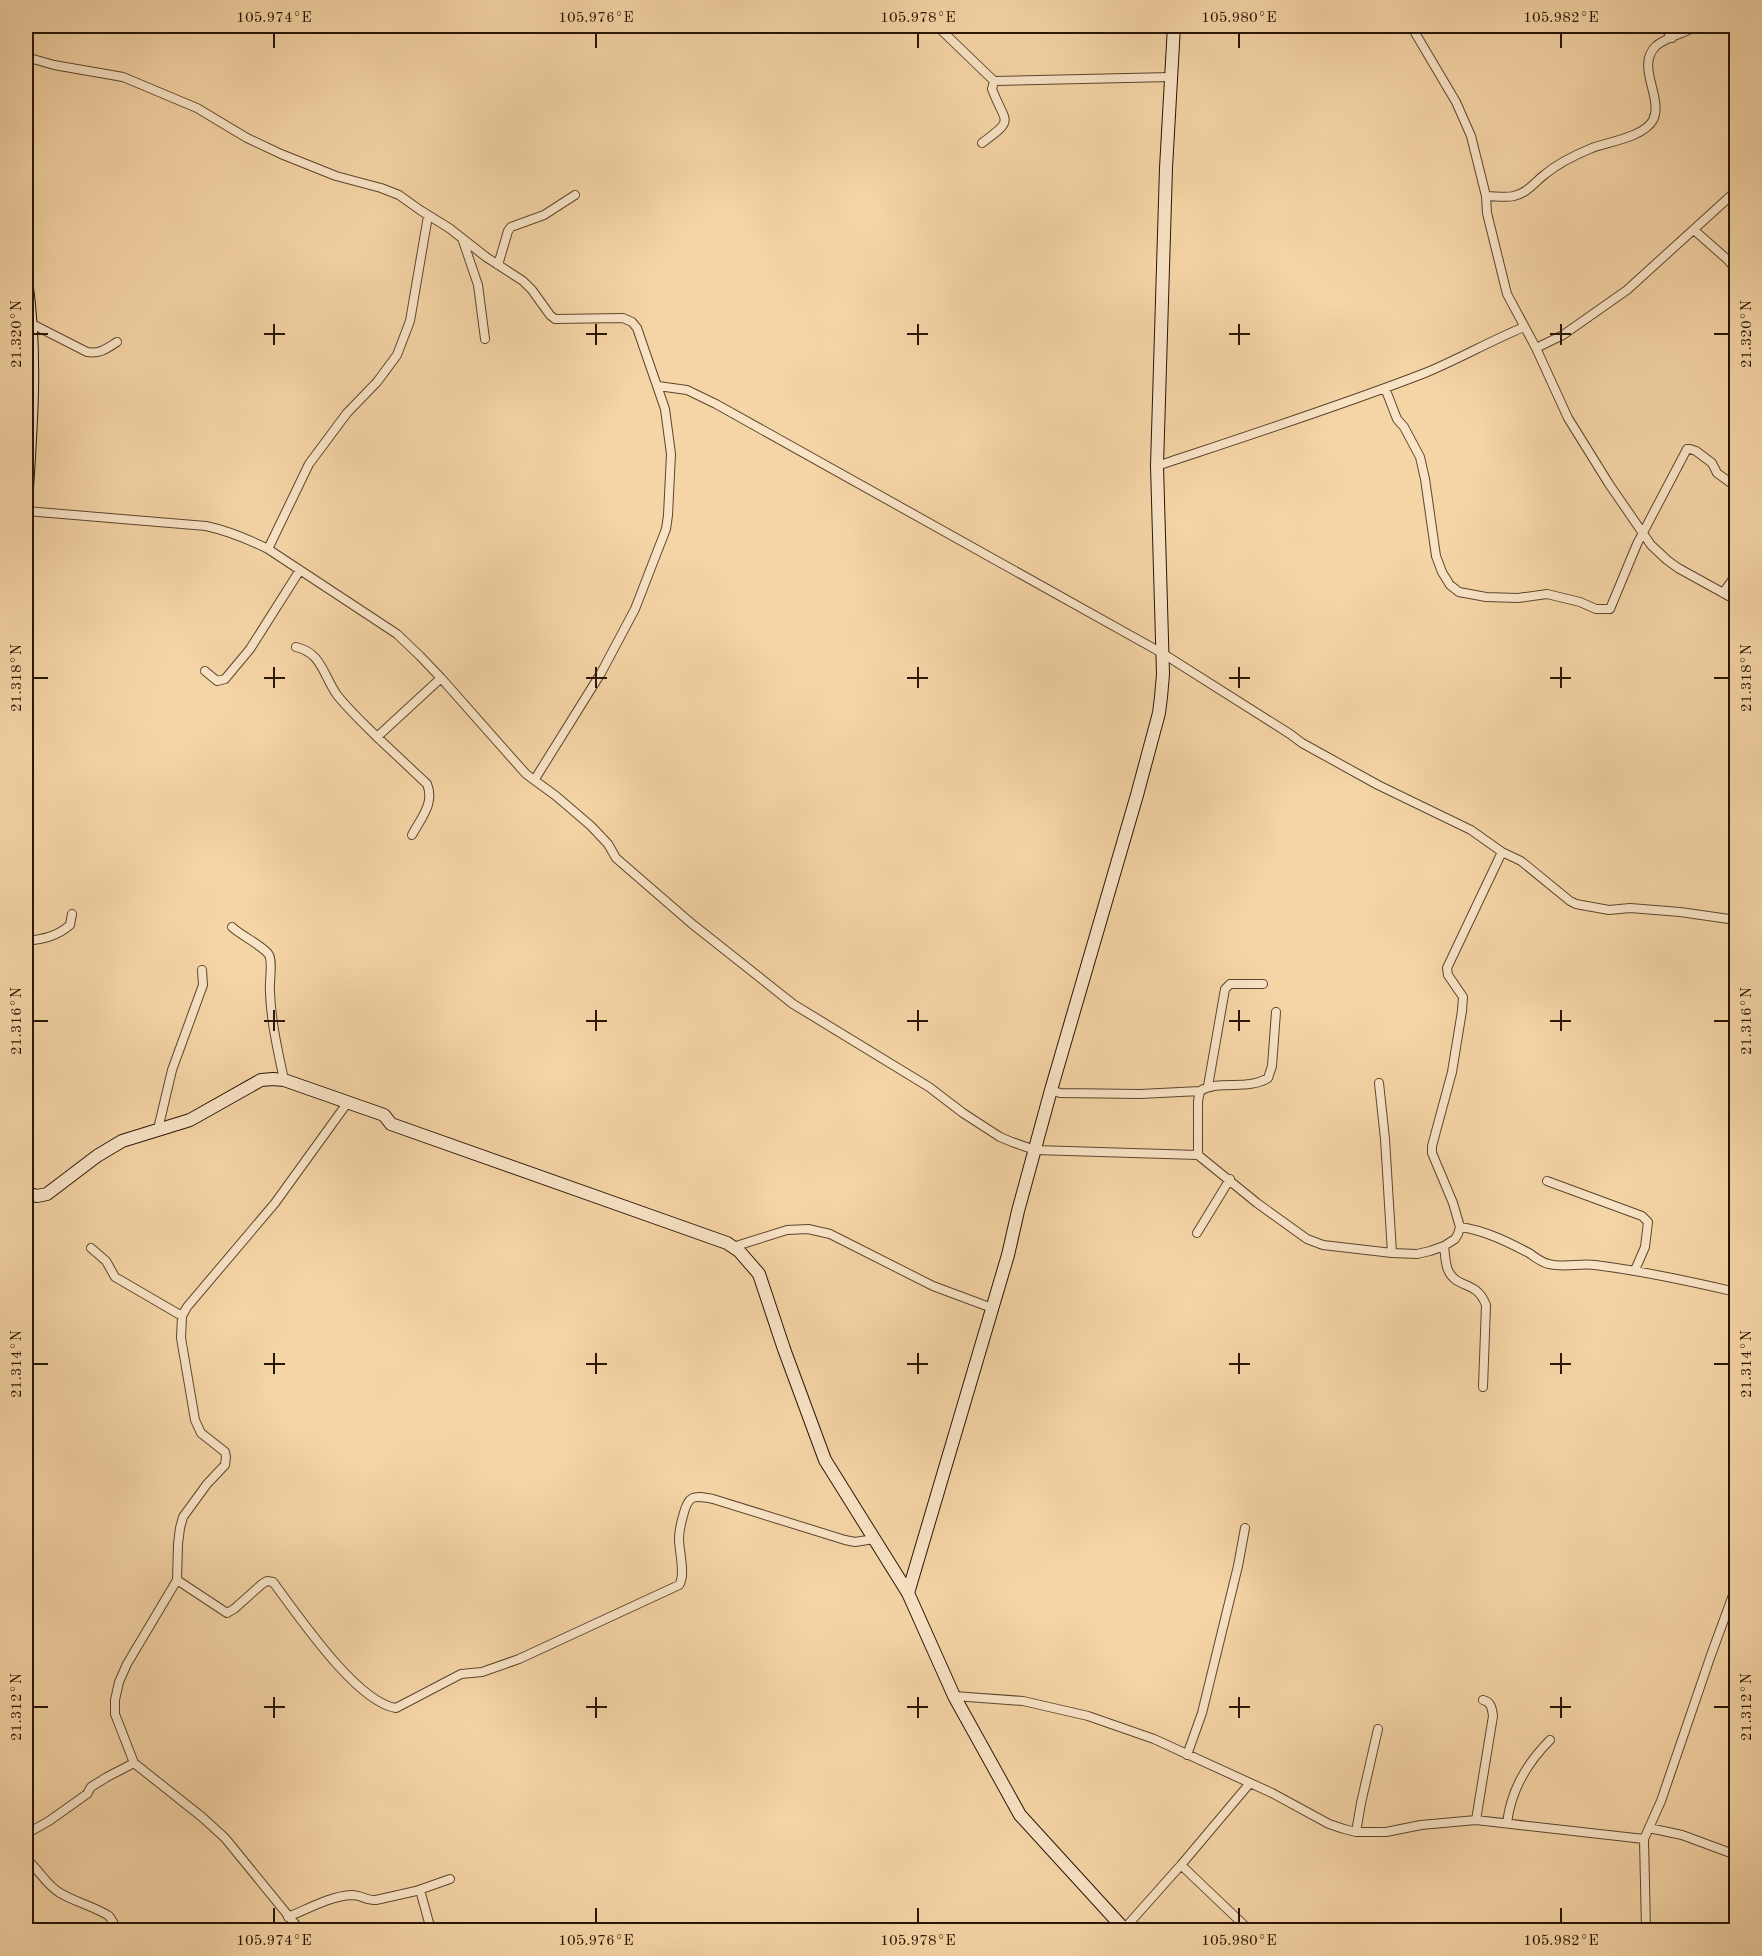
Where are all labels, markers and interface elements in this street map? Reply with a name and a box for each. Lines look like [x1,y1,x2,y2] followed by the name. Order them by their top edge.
[236,11,312,26] text: 105.974°E
[558,11,634,26] text: 105.976°E
[880,11,956,26] text: 105.978°E
[1201,11,1277,26] text: 105.980°E
[1523,11,1599,26] text: 105.982°E
[10,300,25,368] text: 21.320°N
[1740,300,1755,368] text: 21.320°N
[10,644,25,712] text: 21.318°N
[1740,644,1755,712] text: 21.318°N
[10,987,25,1055] text: 21.316°N
[1740,987,1755,1055] text: 21.316°N
[10,1330,25,1398] text: 21.314°N
[1740,1330,1755,1398] text: 21.314°N
[10,1673,25,1741] text: 21.312°N
[1740,1673,1755,1741] text: 21.312°N
[236,1934,312,1949] text: 105.974°E
[558,1934,634,1949] text: 105.976°E
[880,1934,956,1949] text: 105.978°E
[1201,1934,1277,1949] text: 105.980°E
[1523,1934,1599,1949] text: 105.982°E

